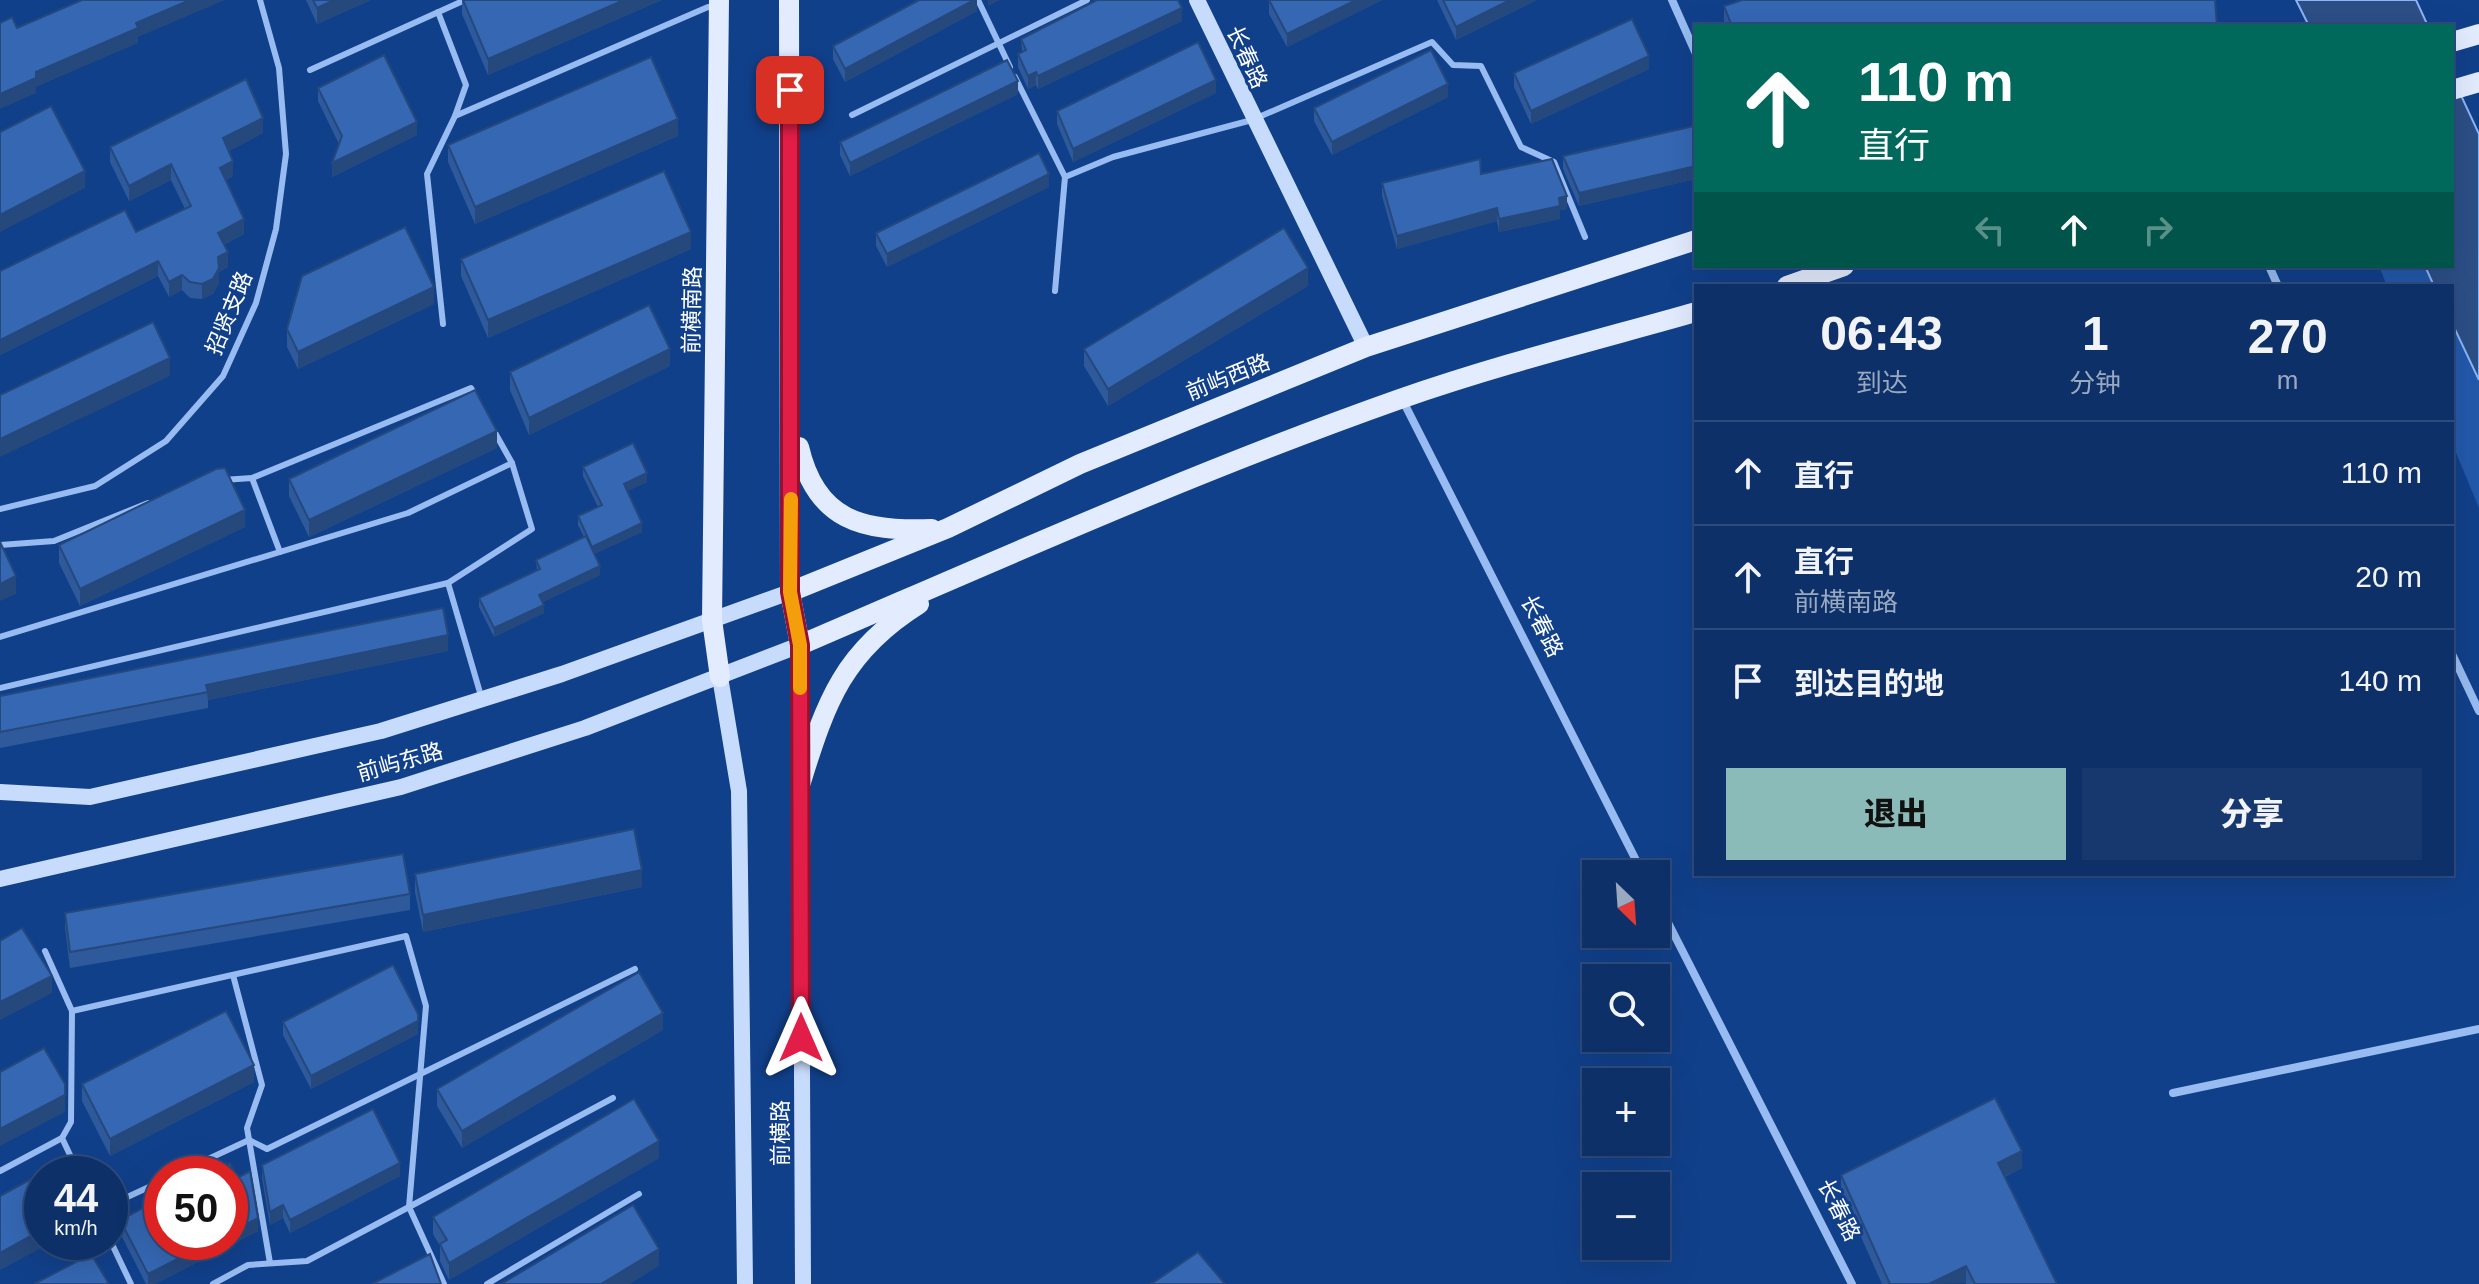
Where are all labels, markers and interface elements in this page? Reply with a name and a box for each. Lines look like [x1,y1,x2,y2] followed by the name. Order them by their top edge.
[1222,22,1272,92] street label: 长春路
[1858,50,2014,113] text: 110 m
[756,56,824,124] pin
[1726,56,1830,160] icon: ahead
[768,68,812,112] icon: arrive
[1858,125,1930,166] text: 直行
[1968,208,2012,252] icon: left
[2052,208,2096,252] icon: ahead
[2136,208,2180,252] icon: right
[679,266,705,354] street label: 前横南路
[201,268,257,358] street label: 招贤支路
[1820,307,1943,360] text: 06:43
[2082,307,2109,360] text: 1
[2248,310,2328,363] text: 270
[1183,349,1273,405] street label: 前屿西路
[2277,365,2299,395] text: m
[1856,368,1908,398] text: 到达
[2069,368,2121,398] text: 分钟
[1726,451,1770,495] icon: ahead
[2341,456,2422,489] text: 110 m
[1794,459,1854,492] text: 直行
[1794,545,1854,578] text: 直行
[1726,555,1770,599] icon: ahead
[2355,560,2422,593] text: 20 m
[1794,587,1898,617] text: 前横南路
[1516,591,1568,661] street label: 长春路
[1726,659,1770,703] icon: arrive
[2339,664,2422,697] text: 140 m
[1794,667,1944,700] text: 到达目的地
[354,738,446,786] street label: 前屿东路
[1726,768,2066,860] button: 退出
[2082,768,2422,860] button: 分享
[1582,860,1670,948] north arrow
[1582,860,1670,1260] map controls
[1582,964,1670,1052] button: search
[759,996,843,1080] position arrow
[1582,1068,1670,1156] button: +
[768,1100,793,1166] street label: 前横路
[144,1156,248,1260] speed limit sign: 50
[1582,1172,1670,1260] button: −
[1813,1175,1865,1245] street label: 长春路
[54,1176,98,1220] text: 44
[54,1217,98,1239] text: km/h

